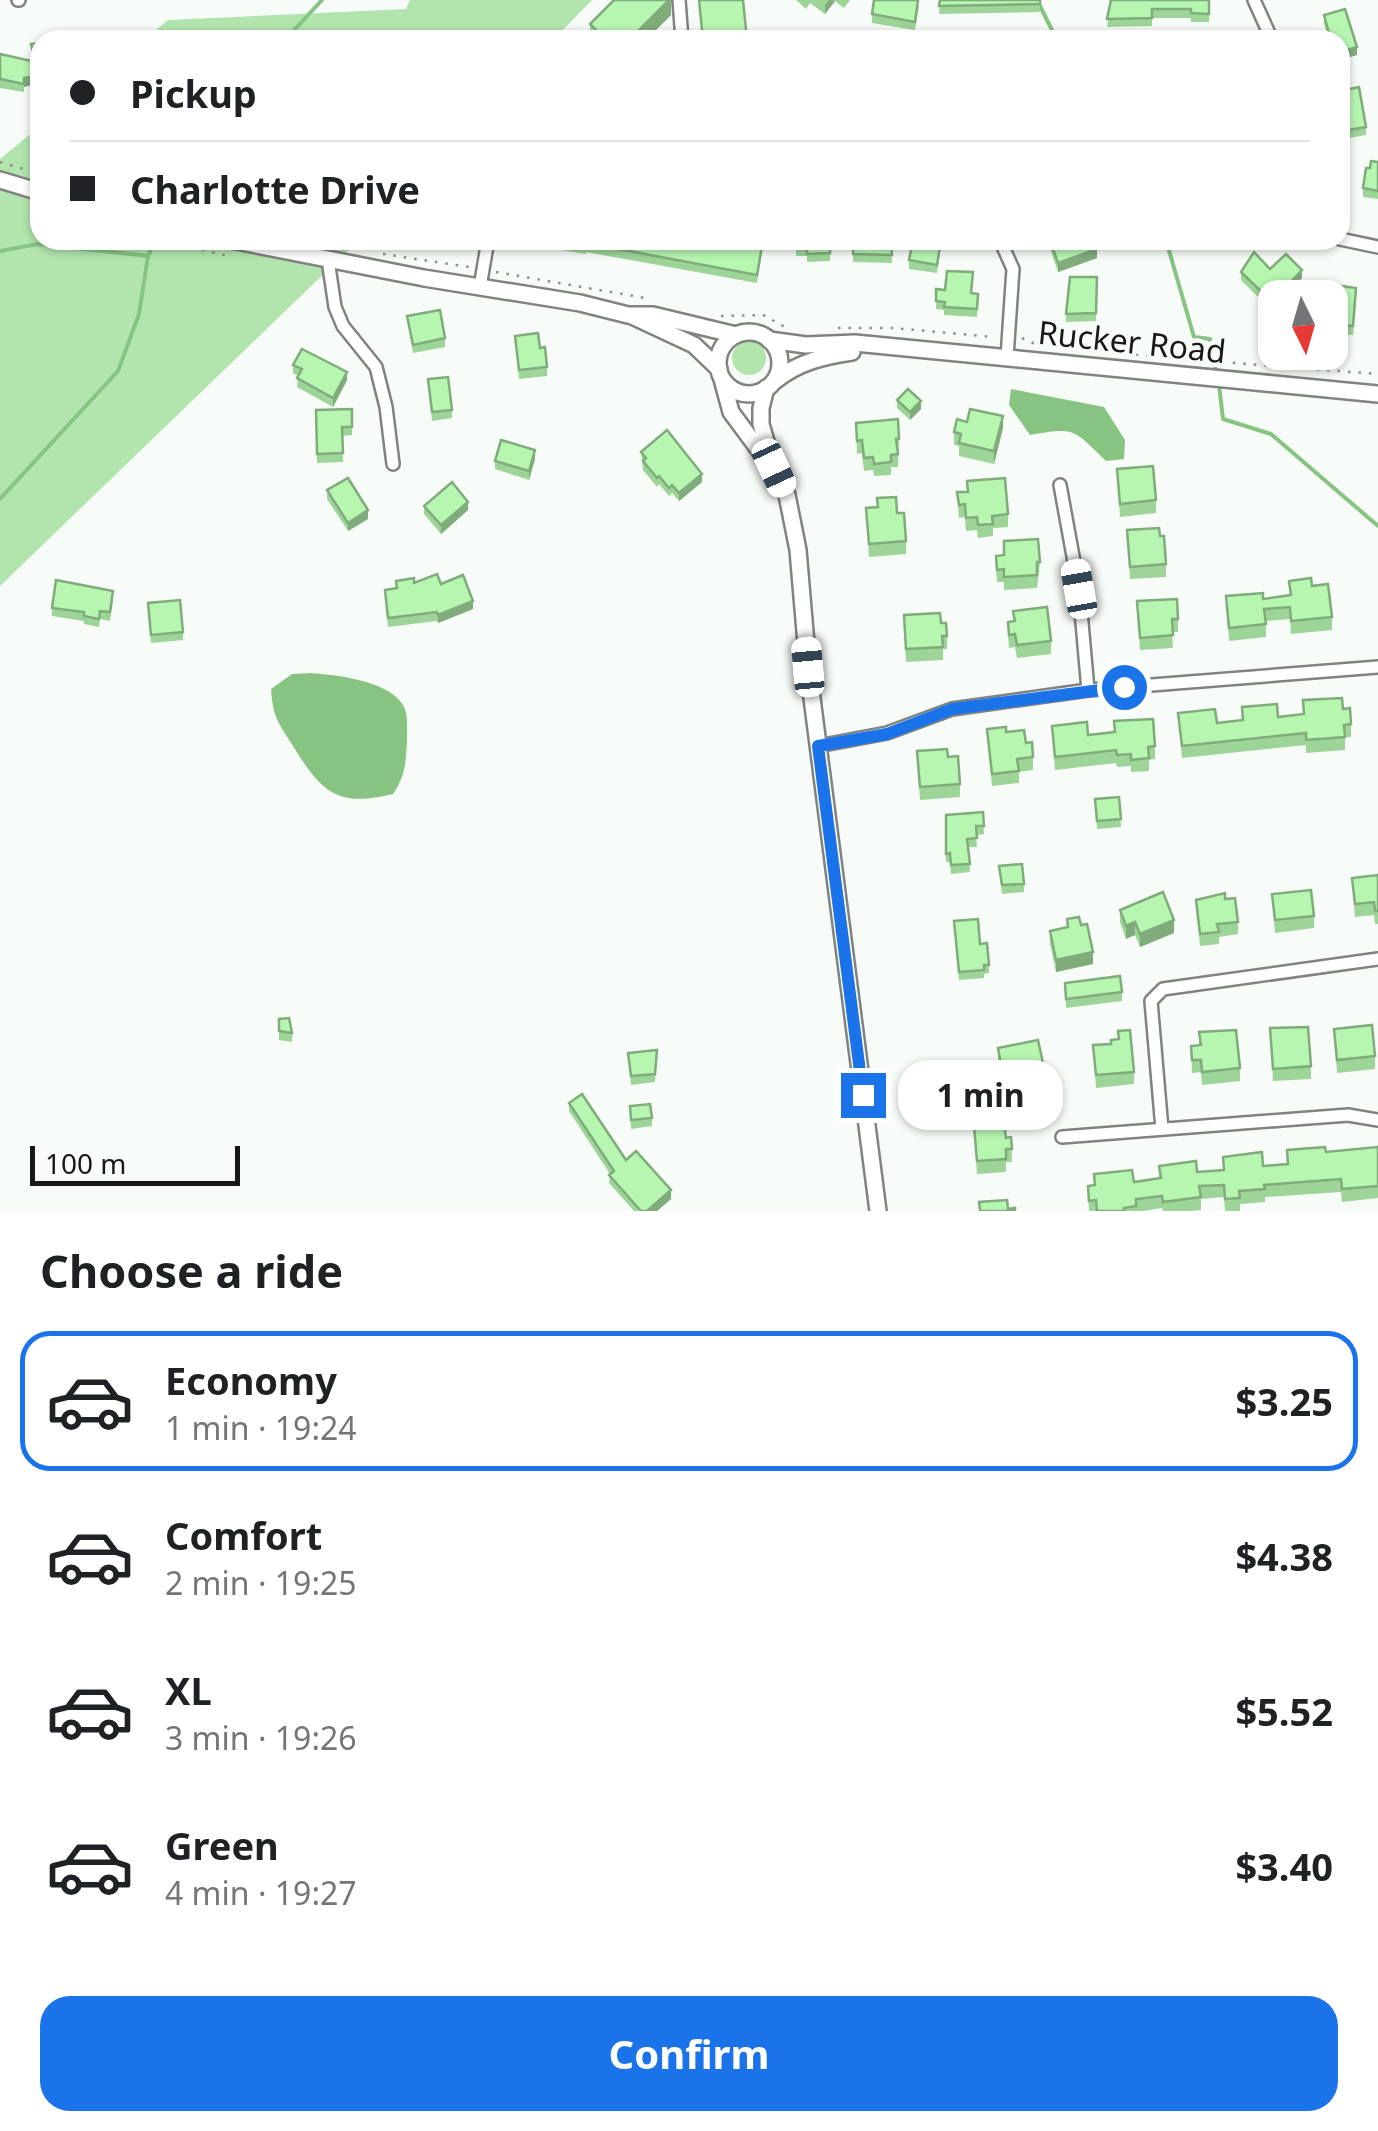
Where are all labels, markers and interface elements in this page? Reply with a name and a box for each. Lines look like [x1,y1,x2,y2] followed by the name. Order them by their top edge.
[130,67,257,119] text: Pickup
[130,163,420,215] text: Charlotte Drive
[1258,280,1348,370] north arrow
[1258,280,1348,370] map controls
[1036,310,1228,372] street label: Rucker Road
[748,434,800,502] car
[1059,557,1099,621] car
[790,636,826,698] car
[1102,665,1147,710] route start
[898,1060,1063,1130] callout: 1 min
[841,1073,886,1118] route end
[936,1073,1025,1116] text: 1 min
[30,1141,240,1186] scale bar
[45,1144,127,1182] text: 100 m
[40,1240,343,1301] text: Choose a ride
[165,1354,337,1406] text: Economy
[45,1356,135,1446] icon: car
[1235,1375,1333,1427] text: $3.25
[165,1406,357,1449] text: 1 min · 19:24
[165,1509,322,1561] text: Comfort
[45,1511,135,1601] icon: car
[1235,1530,1333,1582] text: $4.38
[165,1561,357,1604] text: 2 min · 19:25
[165,1664,212,1716] text: XL
[45,1666,135,1756] icon: car
[1235,1685,1333,1737] text: $5.52
[165,1716,357,1759] text: 3 min · 19:26
[165,1819,279,1871] text: Green
[45,1821,135,1911] icon: car
[1235,1840,1333,1892] text: $3.40
[165,1871,357,1914] text: 4 min · 19:27
[40,1996,1338,2111] button: Confirm

